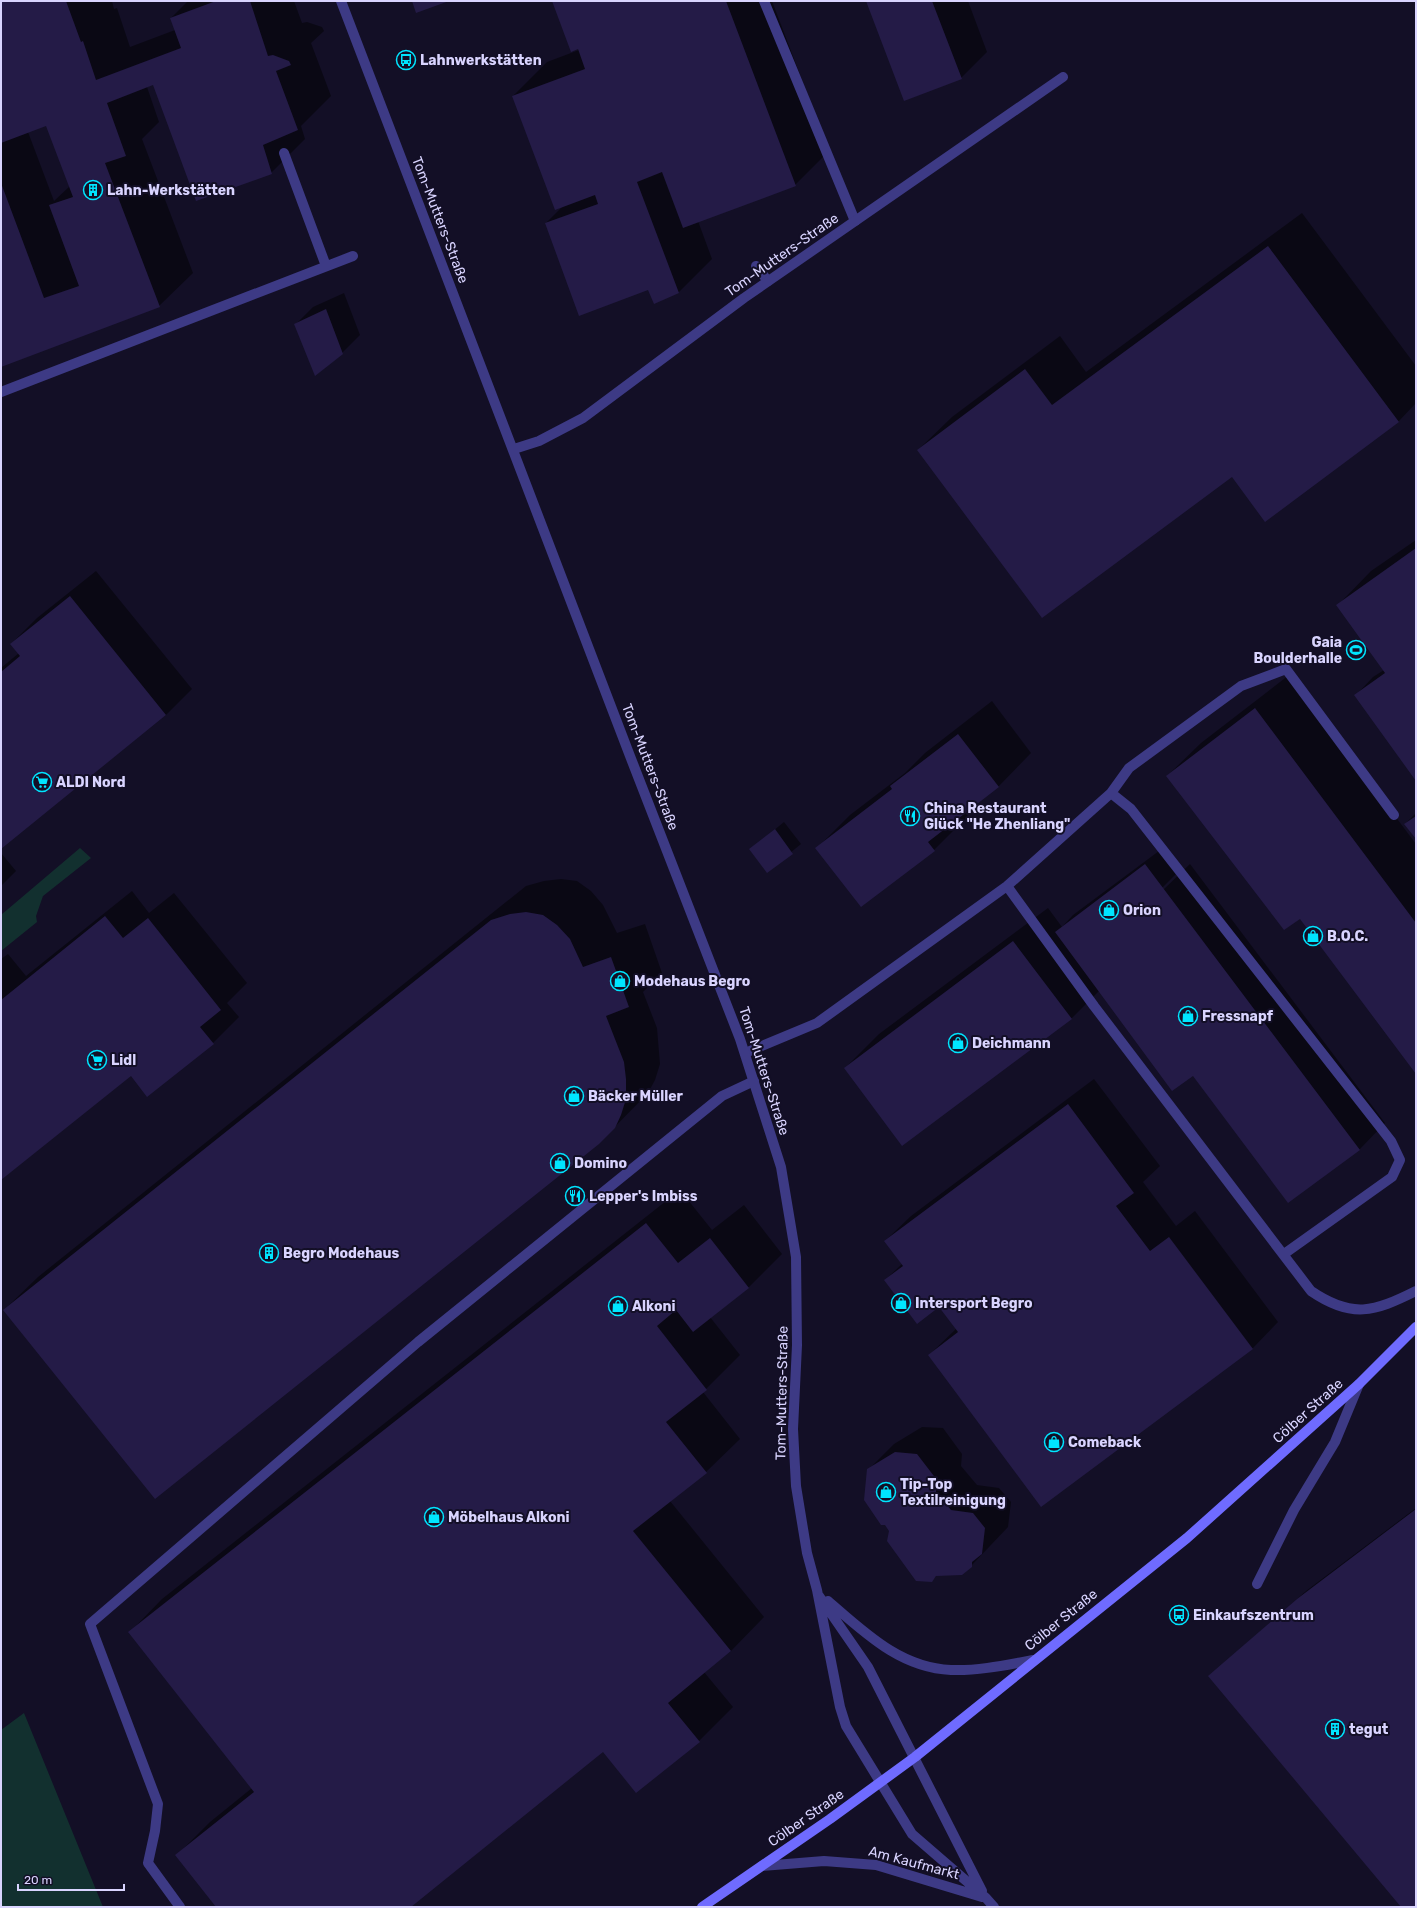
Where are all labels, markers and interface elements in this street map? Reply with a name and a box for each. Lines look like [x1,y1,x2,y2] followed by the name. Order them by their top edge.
[395,49,417,71] bus stop icon: Lahnwerkstätten
[420,52,542,69] place label: Lahnwerkstätten
[408,154,472,286] street label: Tom-Mutters-Straße
[82,179,104,201] building icon: Lahn-Werkstätten
[107,182,235,199] place label: Lahn-Werkstätten
[722,209,842,300] street label: Tom-Mutters-Straße
[1253,634,1342,667] place label: Gaia Boulderhalle
[1345,639,1367,661] sports icon: Gaia Boulderhalle
[618,701,682,833] street label: Tom-Mutters-Straße
[31,771,53,793] supermarket icon: ALDI Nord
[56,774,126,791] place label: ALDI Nord
[924,800,1070,833] place label: China Restaurant Glück "He Zhenliang"
[899,805,921,827] restaurant icon: China Restaurant Glück "He Zhenliang"
[1098,899,1120,921] shop icon: Orion
[1123,902,1161,919] place label: Orion
[1302,925,1324,947] shop icon: B.O.C.
[1327,928,1368,945] place label: B.O.C.
[609,970,631,992] shop icon: Modehaus Begro
[634,973,750,990] place label: Modehaus Begro
[735,1005,793,1138] street label: Tom-Mutters-Straße
[1177,1005,1199,1027] shop icon: Fressnapf
[1202,1008,1274,1025] place label: Fressnapf
[947,1032,969,1054] shop icon: Deichmann
[972,1035,1051,1052] place label: Deichmann
[86,1049,108,1071] supermarket icon: Lidl
[111,1052,136,1069] place label: Lidl
[563,1085,585,1107] shop icon: Bäcker Müller
[588,1088,684,1105] place label: Bäcker Müller
[549,1152,571,1174] shop icon: Domino
[574,1155,627,1172] place label: Domino
[564,1185,586,1207] restaurant icon: Lepper's Imbiss
[589,1188,698,1205] place label: Lepper's Imbiss
[258,1242,280,1264] building icon: Begro Modehaus
[283,1245,400,1262] place label: Begro Modehaus
[890,1292,912,1314] shop icon: Intersport Begro
[607,1295,629,1317] shop icon: Alkoni
[915,1295,1033,1312] place label: Intersport Begro
[632,1298,675,1315] place label: Alkoni
[772,1326,792,1460] street label: Tom-Mutters-Straße
[1269,1375,1347,1447] street label: Cölber Straße
[1043,1431,1065,1453] shop icon: Comeback
[1068,1434,1142,1451] place label: Comeback
[900,1476,1006,1509] place label: Tip-Top Textilreinigung
[875,1481,897,1503] shop icon: Tip-Top Textilreinigung
[423,1506,445,1528] shop icon: Möbelhaus Alkoni
[448,1509,569,1526] place label: Möbelhaus Alkoni
[1021,1585,1101,1654] street label: Cölber Straße
[1168,1604,1190,1626] bus stop icon: Einkaufszentrum
[1193,1607,1314,1624] place label: Einkaufszentrum
[1324,1718,1346,1740] building icon: tegut
[1349,1721,1389,1738] place label: tegut
[765,1786,847,1850] street label: Cölber Straße
[867,1843,962,1883] street label: Am Kaufmarkt
[18,1866,124,1892] scale bar
[24,1873,52,1887] text: 20 m

